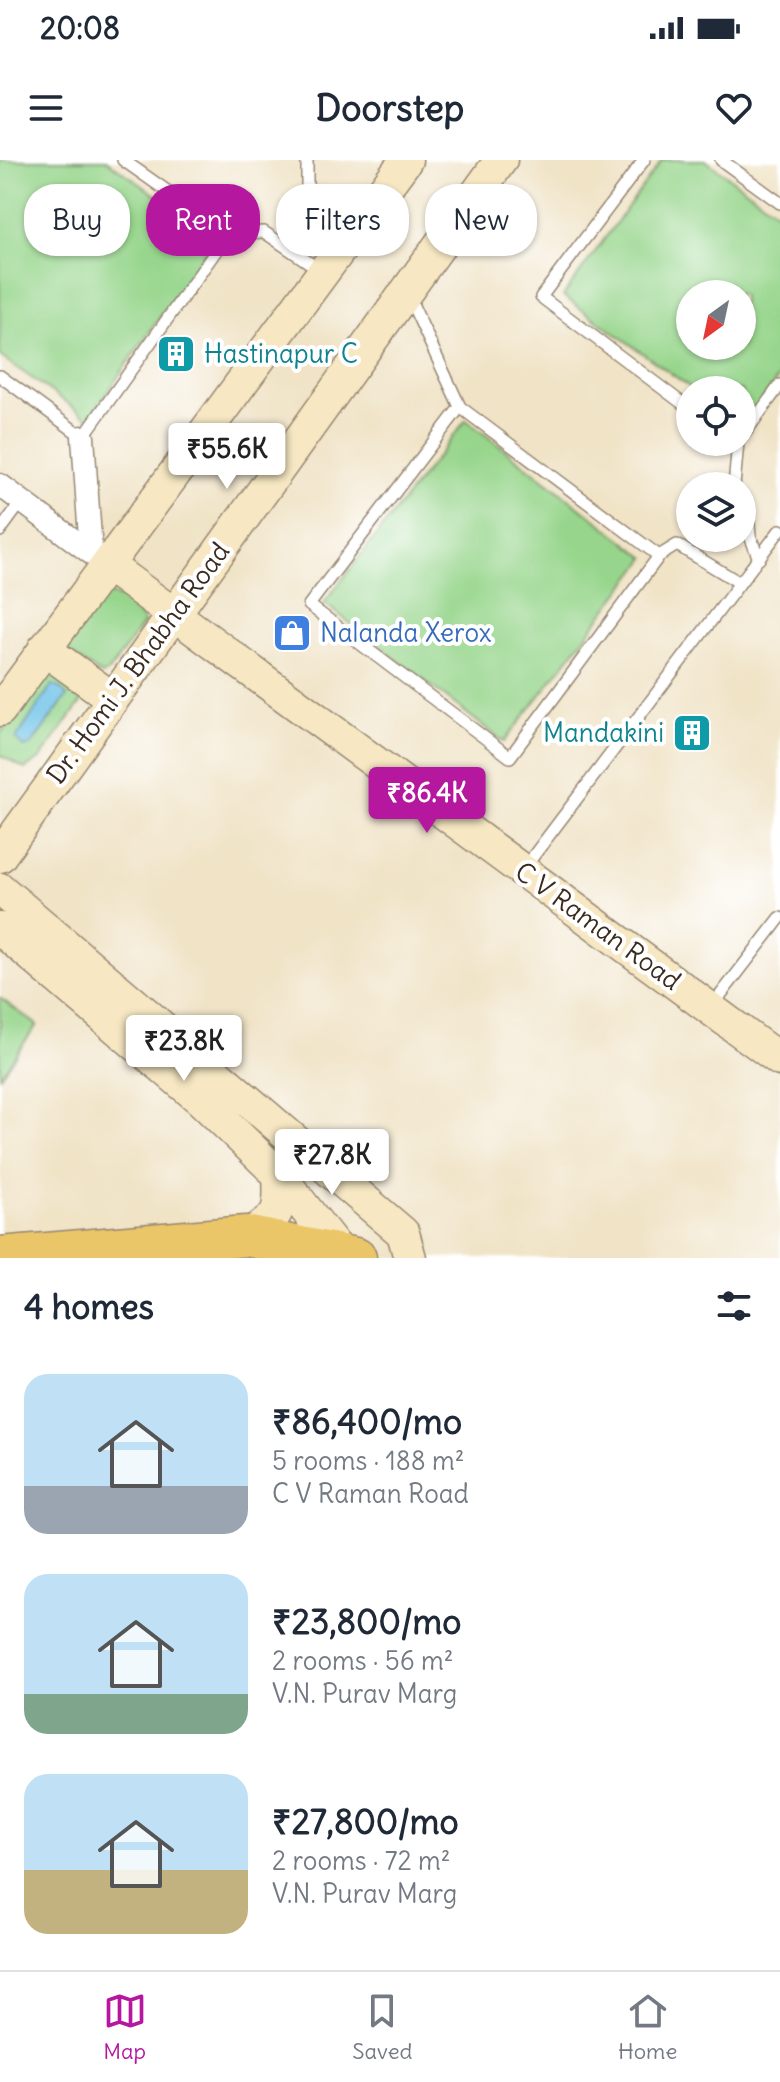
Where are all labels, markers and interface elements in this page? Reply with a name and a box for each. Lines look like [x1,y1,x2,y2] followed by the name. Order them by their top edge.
[40,9,120,47] text: 20:08
[24,86,68,130] icon: menu
[316,86,464,131] text: Doorstep
[712,86,756,130] icon: heart
[24,184,130,256] chip: Buy
[146,184,260,256] chip: Rent
[276,184,409,256] chip: Filters
[425,184,537,256] chip: New
[676,280,756,360] north arrow
[676,280,756,552] map controls
[155,333,197,375] building icon: Hastinapur C
[204,337,358,370] place label: Hastinapur C
[676,376,756,456] button: locate
[162,423,292,491] pin: ₹55.6K
[186,432,268,465] text: ₹55.6K
[676,472,756,552] button: layers
[39,536,236,790] street label: Dr. Homi J. Bhabha Road
[271,612,313,654] shop icon: Nalanda Xerox
[320,616,492,649] place label: Nalanda Xerox
[671,712,713,754] building icon: Mandakini
[543,716,664,749] place label: Mandakini
[362,767,492,835] pin: ₹86.4K
[387,776,467,809] text: ₹86.4K
[509,854,688,997] street label: C V Raman Road
[119,1015,249,1083] pin: ₹23.8K
[144,1024,224,1057] text: ₹23.8K
[267,1129,397,1197] pin: ₹27.8K
[293,1138,371,1171] text: ₹27.8K
[712,1284,756,1328] icon: filters
[24,1285,154,1328] text: 4 homes
[272,1400,462,1443] text: ₹86,400/mo
[88,1406,184,1502] icon: home
[272,1444,465,1477] text: 5 rooms · 188 m²
[272,1477,469,1510] text: C V Raman Road
[272,1600,461,1643] text: ₹23,800/mo
[88,1606,184,1702] icon: home
[272,1644,453,1677] text: 2 rooms · 56 m²
[272,1677,457,1710] text: V.N. Purav Marg
[272,1800,459,1843] text: ₹27,800/mo
[88,1806,184,1902] icon: home
[272,1844,451,1877] text: 2 rooms · 72 m²
[272,1877,457,1910] text: V.N. Purav Marg
[103,1989,147,2065] tab: Map
[352,1989,412,2065] tab: Saved
[618,1989,677,2065] tab: Home

